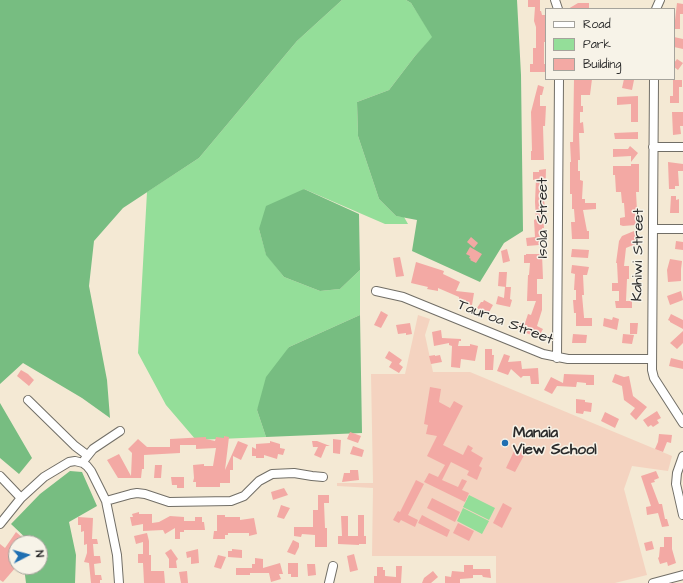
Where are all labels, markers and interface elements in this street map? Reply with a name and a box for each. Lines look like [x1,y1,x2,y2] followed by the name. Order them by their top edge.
[545,8,675,80] legend
[583,16,611,33] text: Road
[583,36,611,53] text: Park
[583,56,621,73] text: Building
[535,178,553,258] street label: Isola Street
[629,208,649,302] street label: Kahiwi Street
[455,296,555,350] street label: Tauroa Street
[513,425,597,460] place label: Manaia View School
[500,438,510,448] marker: Manaia View School
[8,535,48,575] north arrow
[32,550,47,558] text: N

